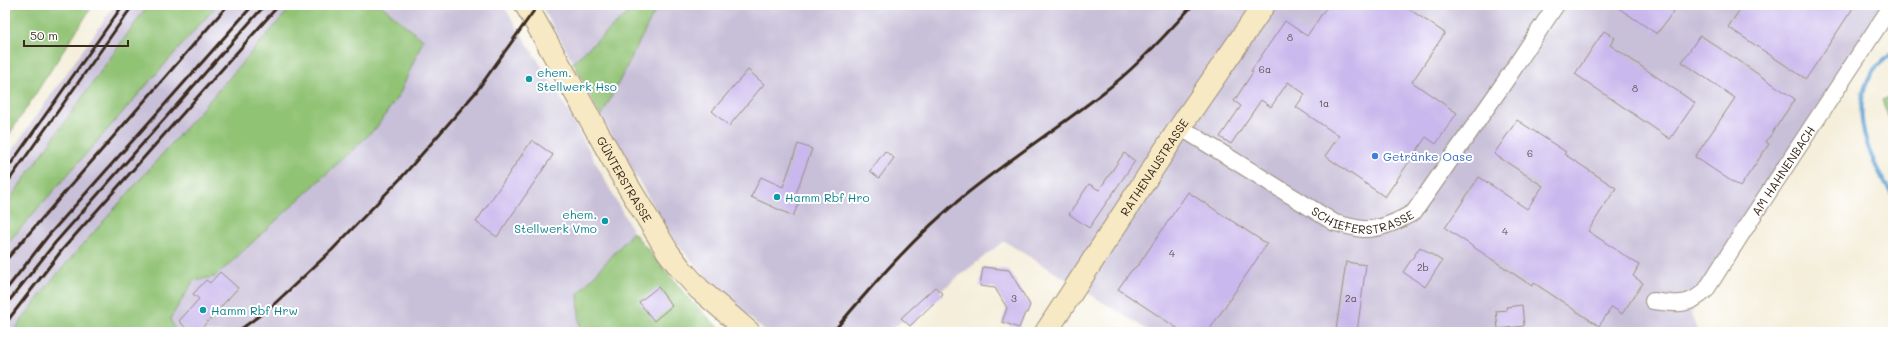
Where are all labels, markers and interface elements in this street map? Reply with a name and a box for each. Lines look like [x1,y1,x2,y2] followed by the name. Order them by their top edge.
[24,22,128,48] scale bar
[30,27,58,43] text: 50 m
[1287,30,1293,44] house number: 8
[1259,62,1271,76] house number: 6a
[537,64,617,94] place label: ehem. Stellwerk Hso
[524,74,534,84] marker: ehem. Stellwerk Hso
[1632,81,1638,95] house number: 8
[1319,96,1329,110] house number: 1a
[1116,115,1192,219] street label: RATHENAUSTRASSE
[1748,123,1818,218] street label: AM HAHNENBACH
[593,133,656,225] street label: GÜNTERSTRASSE
[1527,146,1533,160] house number: 6
[1383,148,1473,164] place label: Getränke Oase
[1370,151,1380,161] marker: Getränke Oase
[785,189,870,205] place label: Hamm Rbf Hro
[772,192,782,202] marker: Hamm Rbf Hro
[1308,199,1416,215] street label: SCHIEFERSTRASSE
[1309,203,1417,237] text: SCHIEFERSTRASSE
[514,206,597,236] place label: ehem. Stellwerk Vmo
[600,216,610,226] marker: ehem. Stellwerk Vmo
[1502,224,1508,238] house number: 4
[1169,246,1175,260] house number: 4
[1417,260,1429,274] house number: 2b
[1011,291,1017,305] house number: 3
[1345,291,1357,305] house number: 2a
[211,302,298,318] place label: Hamm Rbf Hrw
[198,305,208,315] marker: Hamm Rbf Hrw

